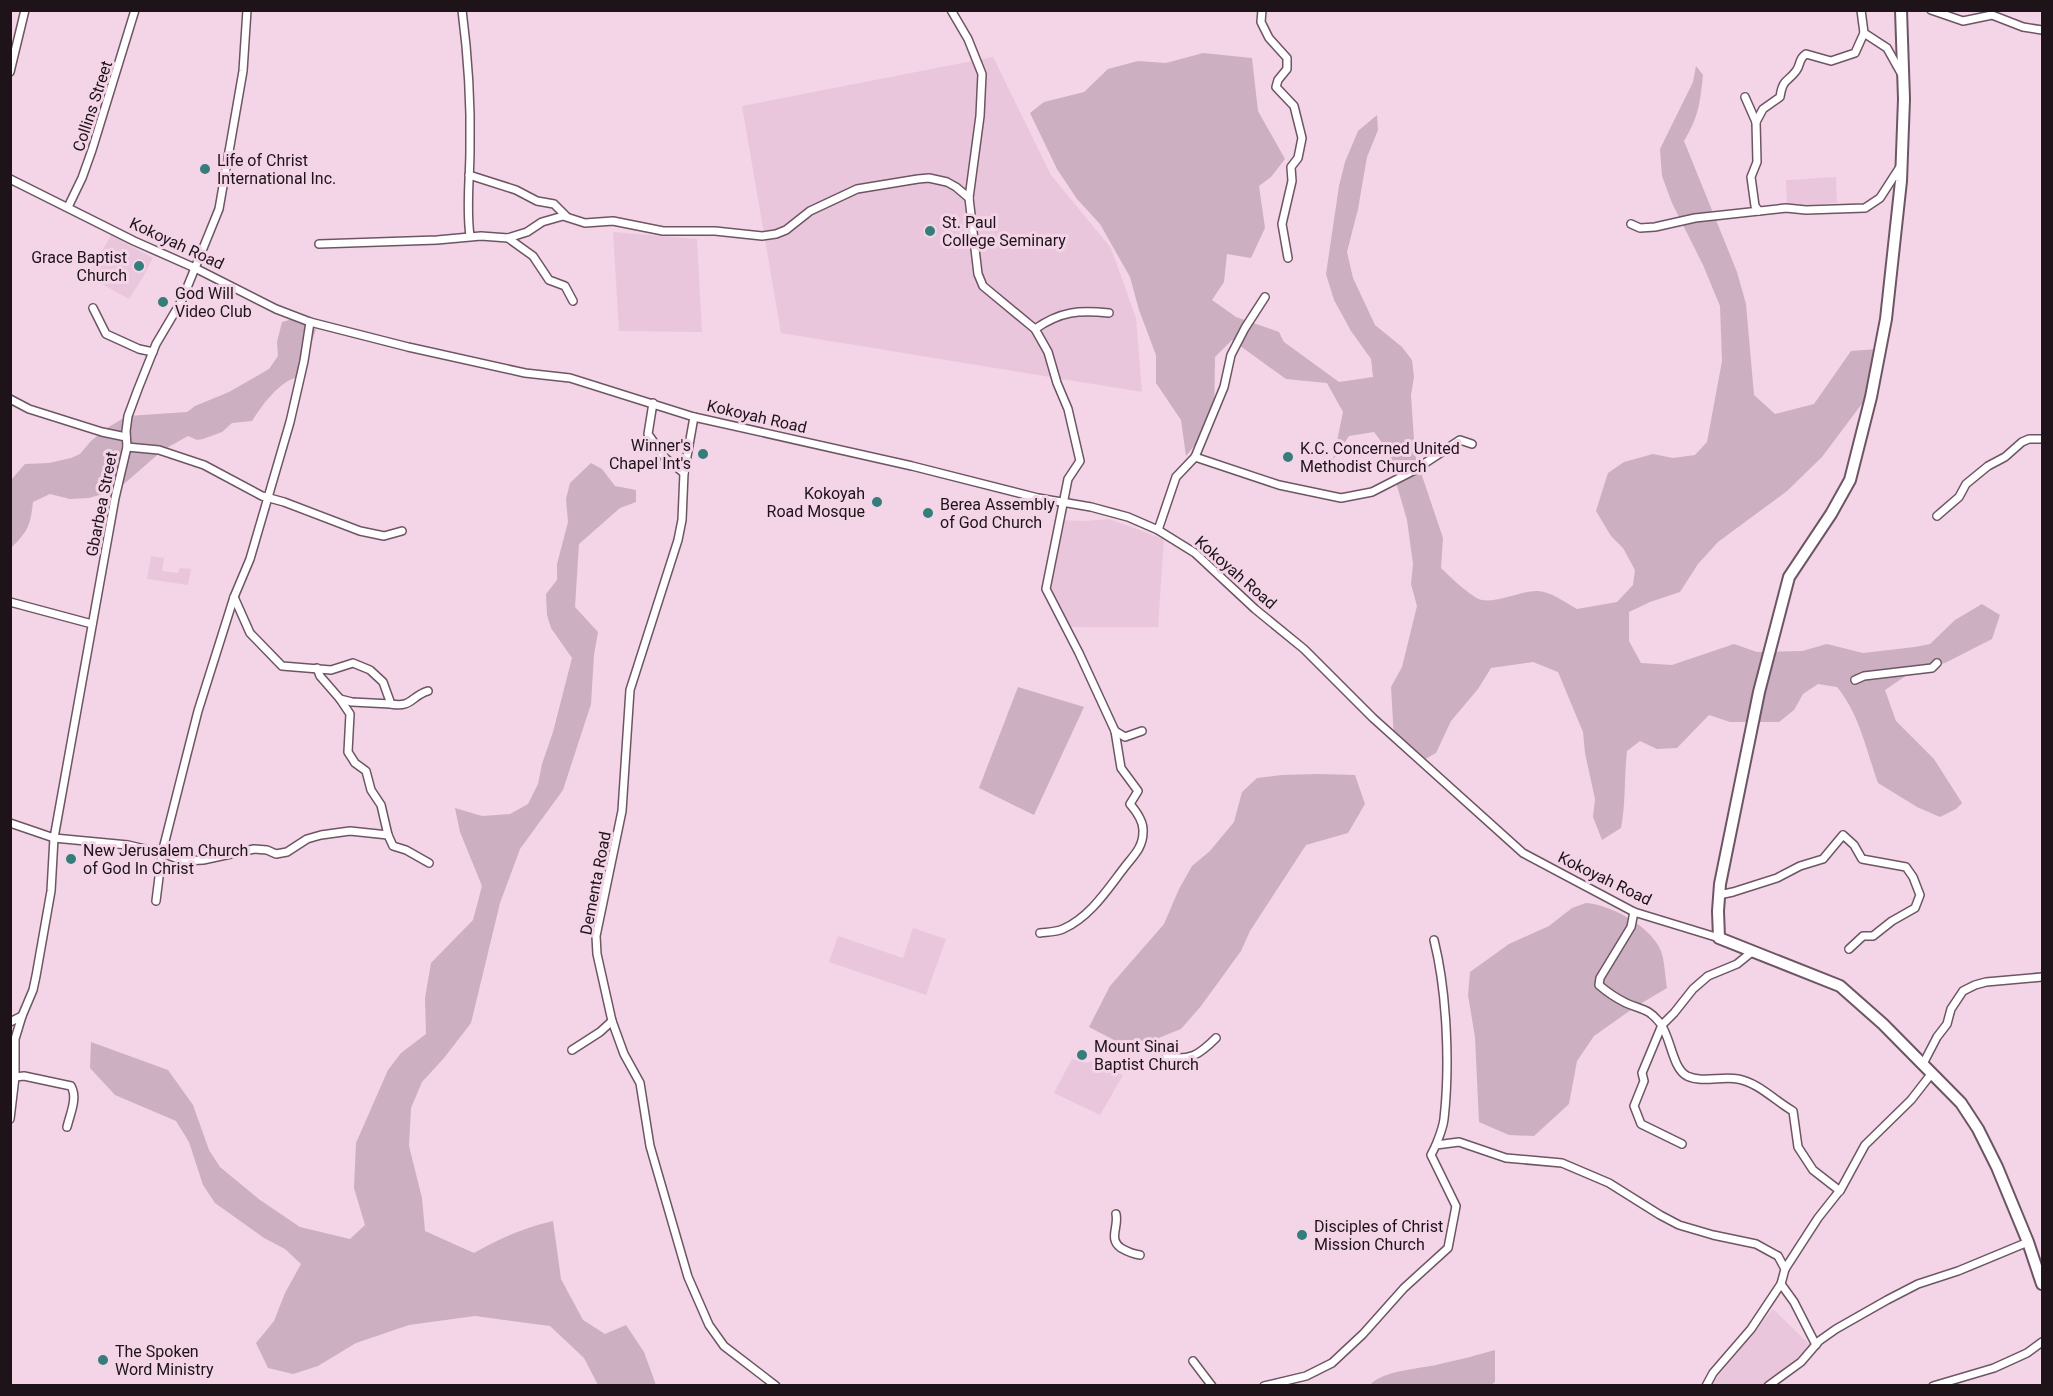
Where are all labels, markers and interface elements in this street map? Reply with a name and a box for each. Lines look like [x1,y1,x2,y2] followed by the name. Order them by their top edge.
[69,58,116,154] street label: Collins Street
[217,151,336,188] place label: Life of Christ International Inc.
[198,162,212,176] marker: Life of Christ International Inc.
[127,213,227,274] street label: Kokoyah Road
[942,213,1066,250] place label: St. Paul College Seminary
[923,224,937,238] marker: St. Paul College Seminary
[31,248,127,285] place label: Grace Baptist Church
[132,259,146,273] marker: Grace Baptist Church
[175,284,252,321] place label: God Will Video Club
[156,295,170,309] marker: God Will Video Club
[705,396,809,437] street label: Kokoyah Road
[609,436,691,473] place label: Winner's Chapel Int's
[1300,439,1460,476] place label: K.C. Concerned United Methodist Church
[696,447,710,461] marker: Winner's Chapel Int's
[82,450,121,558] street label: Gbarbea Street
[1281,450,1295,464] marker: K.C. Concerned United Methodist Church
[767,484,865,521] place label: Kokoyah Road Mosque
[870,495,884,509] marker: Kokoyah Road Mosque
[940,495,1055,532] place label: Berea Assembly of God Church
[921,506,935,520] marker: Berea Assembly of God Church
[1191,532,1280,613] street label: Kokoyah Road
[576,830,615,936] street label: Dementa Road
[83,841,248,878] place label: New Jerusalem Church of God In Christ
[1555,848,1655,909] street label: Kokoyah Road
[64,852,78,866] marker: New Jerusalem Church of God In Christ
[1094,1037,1199,1074] place label: Mount Sinai Baptist Church
[1075,1048,1089,1062] marker: Mount Sinai Baptist Church
[1314,1217,1443,1254] place label: Disciples of Christ Mission Church
[1295,1228,1309,1242] marker: Disciples of Christ Mission Church
[115,1342,214,1379] place label: The Spoken Word Ministry
[96,1353,110,1367] marker: The Spoken Word Ministry

